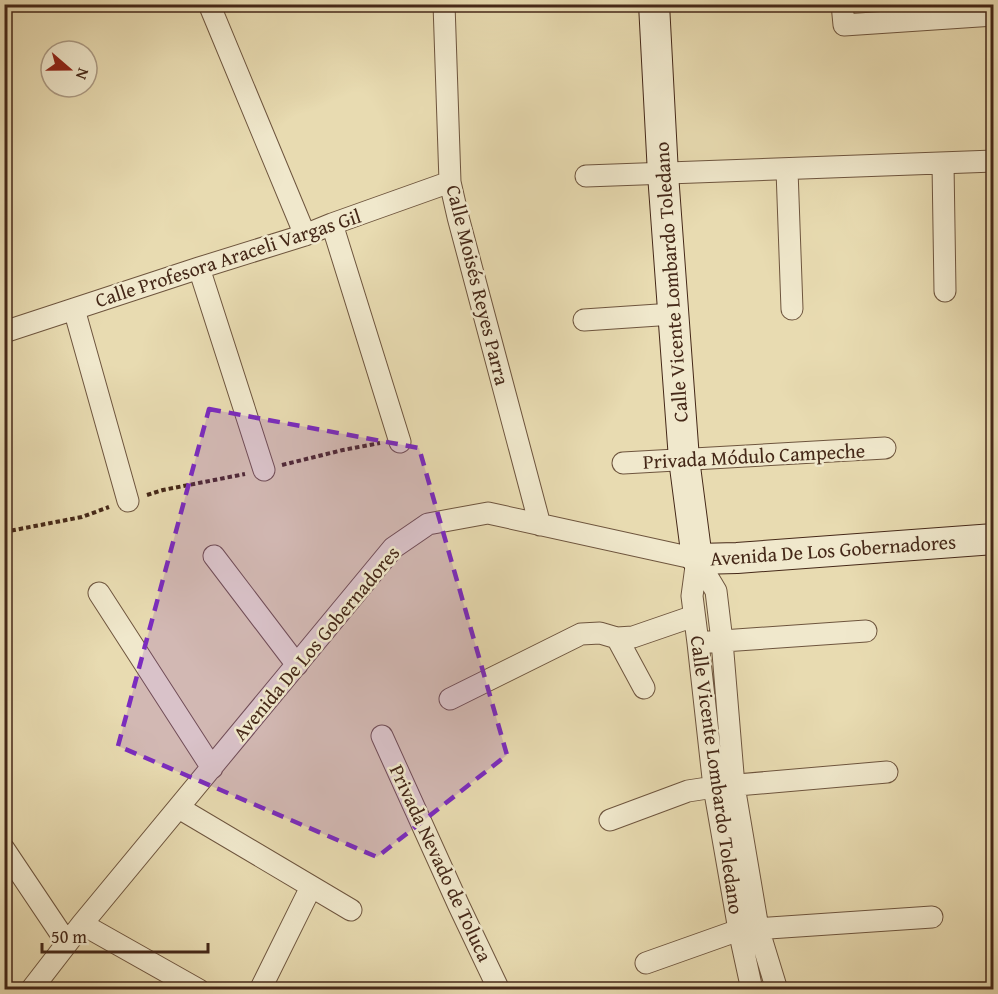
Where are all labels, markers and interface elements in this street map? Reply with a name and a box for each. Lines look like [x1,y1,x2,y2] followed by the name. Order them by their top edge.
[39,39,99,99] north arrow
[70,65,96,84] text: N
[646,141,695,423] street label: Calle Vicente Lombardo Toledano
[440,182,518,389] street label: Calle Moisés Reyes Parra
[91,201,365,314] street label: Calle Profesora Araceli Vargas Gil
[642,435,866,476] street label: Privada Módulo Campeche
[709,526,957,573] street label: Avenida De Los Gobernadores
[225,539,406,746] street label: Avenida De Los Gobernadores
[684,634,751,916] street label: Calle Vicente Lombardo Toledano
[383,759,500,967] street label: Privada Nevado de Toluca
[42,916,208,954] scale bar
[51,923,87,950] text: 50 m

